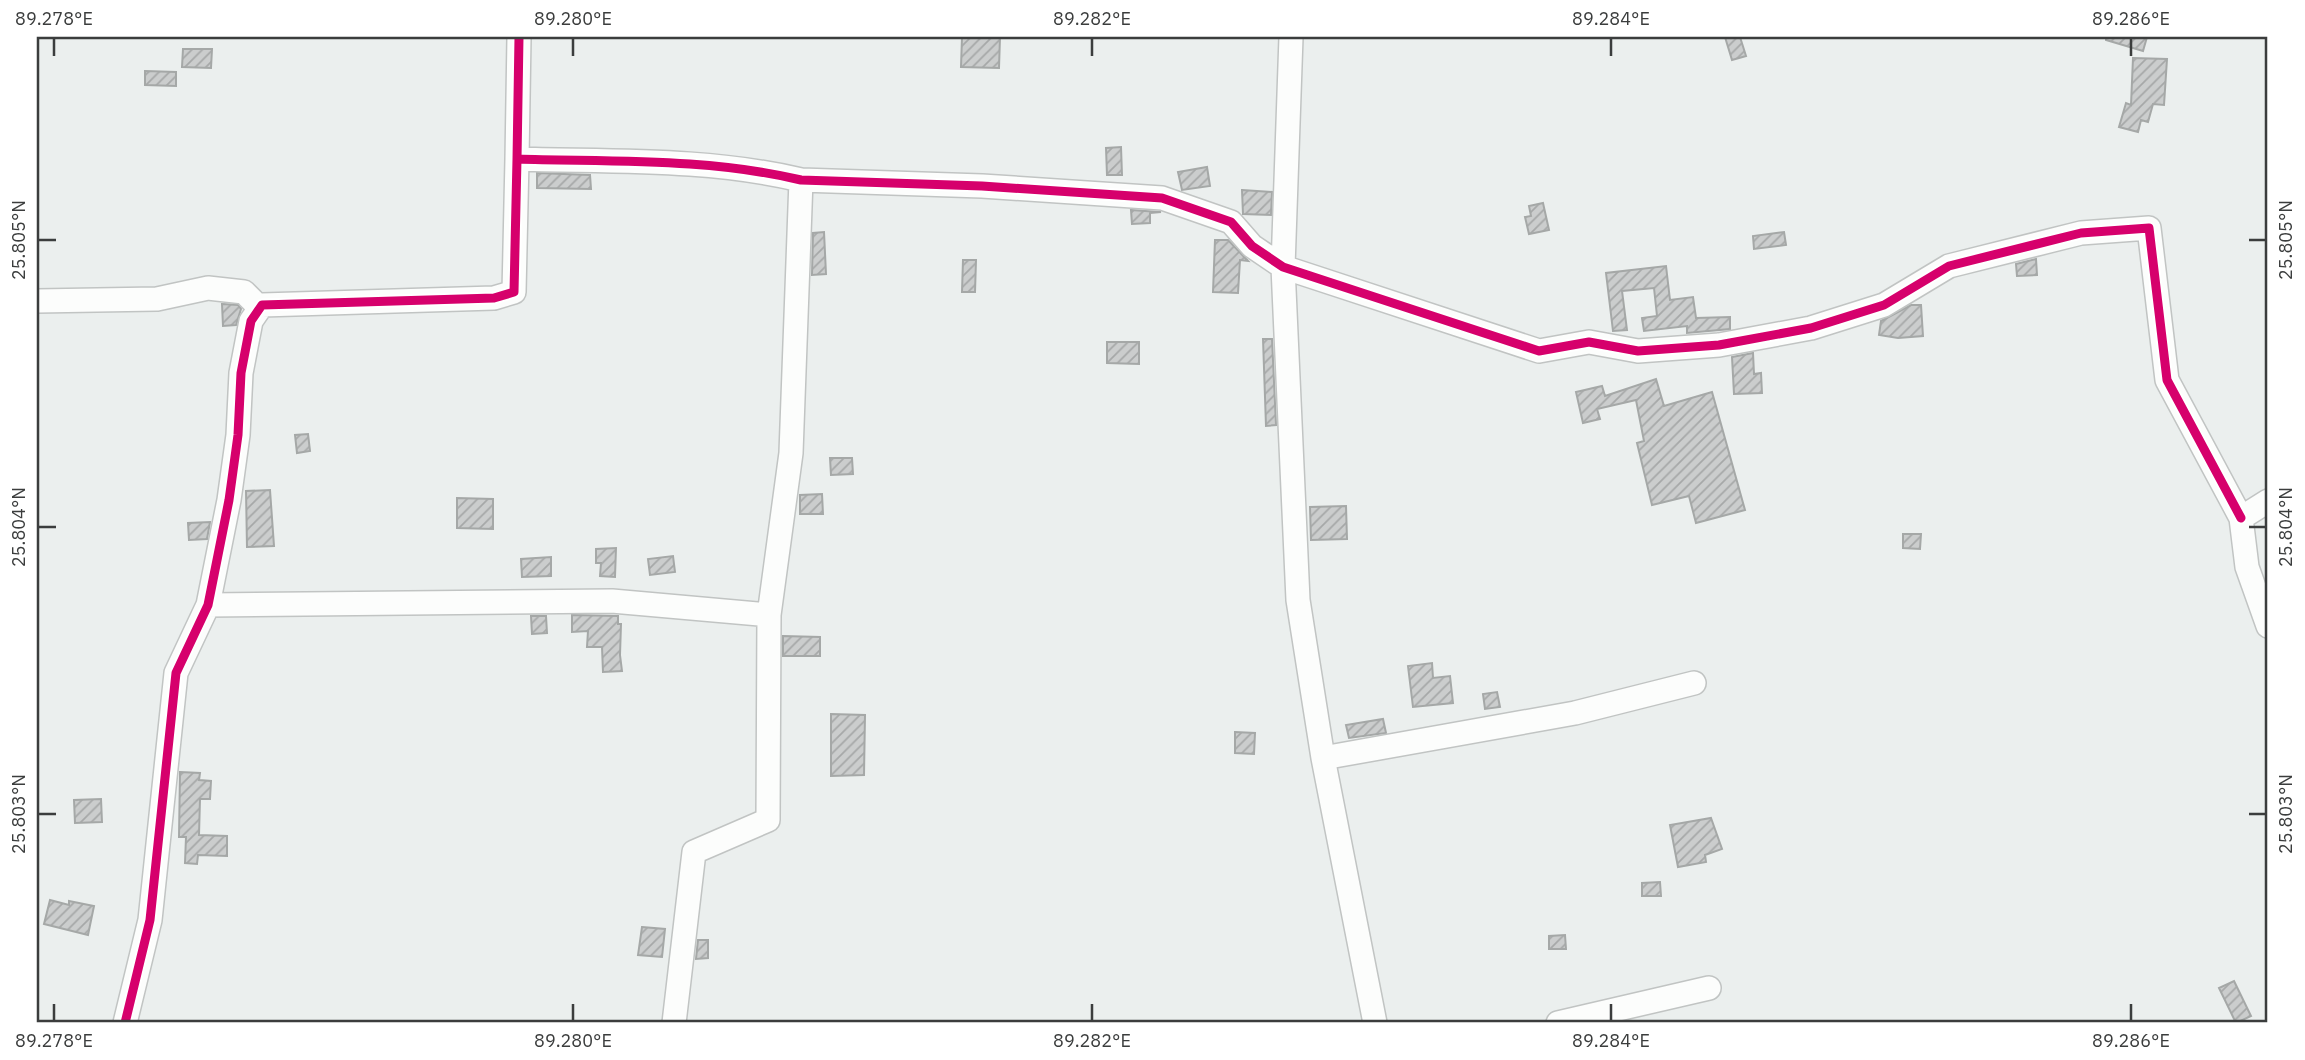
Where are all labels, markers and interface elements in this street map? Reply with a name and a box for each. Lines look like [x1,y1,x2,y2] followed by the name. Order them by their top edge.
[15,7,93,30] text: 89.278°E
[534,7,612,30] text: 89.280°E
[1053,7,1131,30] text: 89.282°E
[1572,7,1650,30] text: 89.284°E
[2092,7,2170,30] text: 89.286°E
[7,200,30,280] text: 25.805°N
[2274,200,2297,280] text: 25.805°N
[7,487,30,567] text: 25.804°N
[2274,487,2297,567] text: 25.804°N
[7,774,30,854] text: 25.803°N
[2274,774,2297,854] text: 25.803°N
[15,1029,93,1052] text: 89.278°E
[534,1029,612,1052] text: 89.280°E
[1053,1029,1131,1052] text: 89.282°E
[1572,1029,1650,1052] text: 89.284°E
[2092,1029,2170,1052] text: 89.286°E

